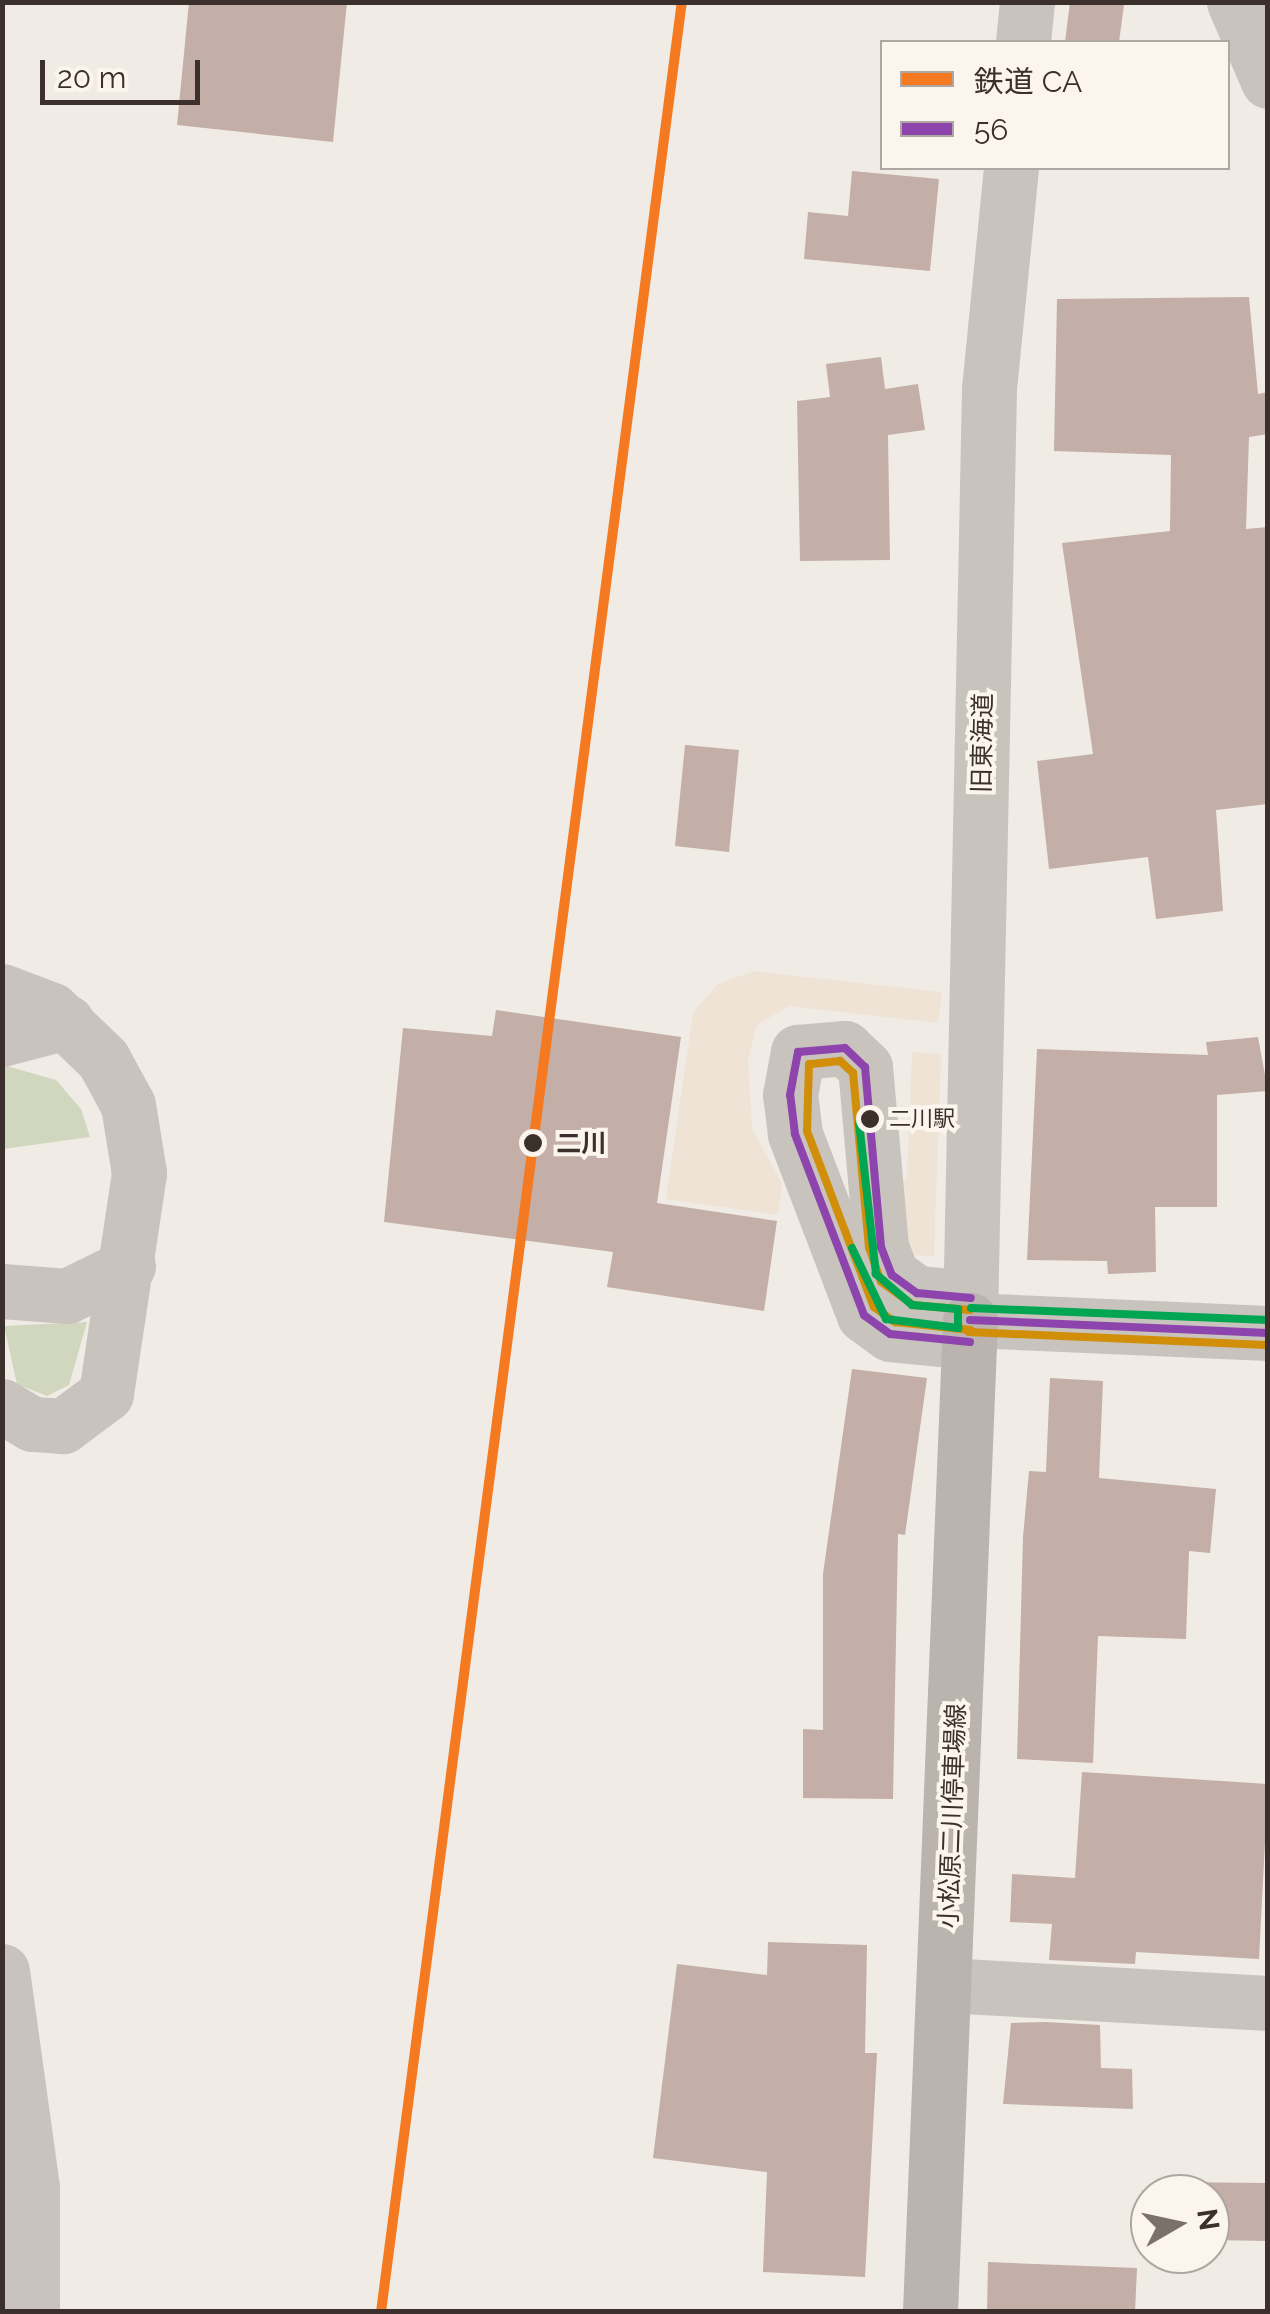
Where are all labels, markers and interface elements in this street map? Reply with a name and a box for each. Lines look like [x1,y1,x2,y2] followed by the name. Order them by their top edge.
[45,40,205,102] scale bar
[880,40,1230,170] legend
[57,60,126,95] text: 20 m
[974,64,1082,99] text: 鉄道 CA
[974,112,1008,147] text: 56
[966,693,998,793] street label: 旧東海道
[889,1106,955,1132] place label: 二川駅
[860,1109,880,1129] marker: 二川駅
[556,1128,606,1158] place label: 二川
[520,1130,546,1156] marker: 二川
[933,1703,971,1929] street label: 小松原二川停車場線
[1130,2174,1230,2274] north arrow
[1190,2206,1226,2233] text: N

